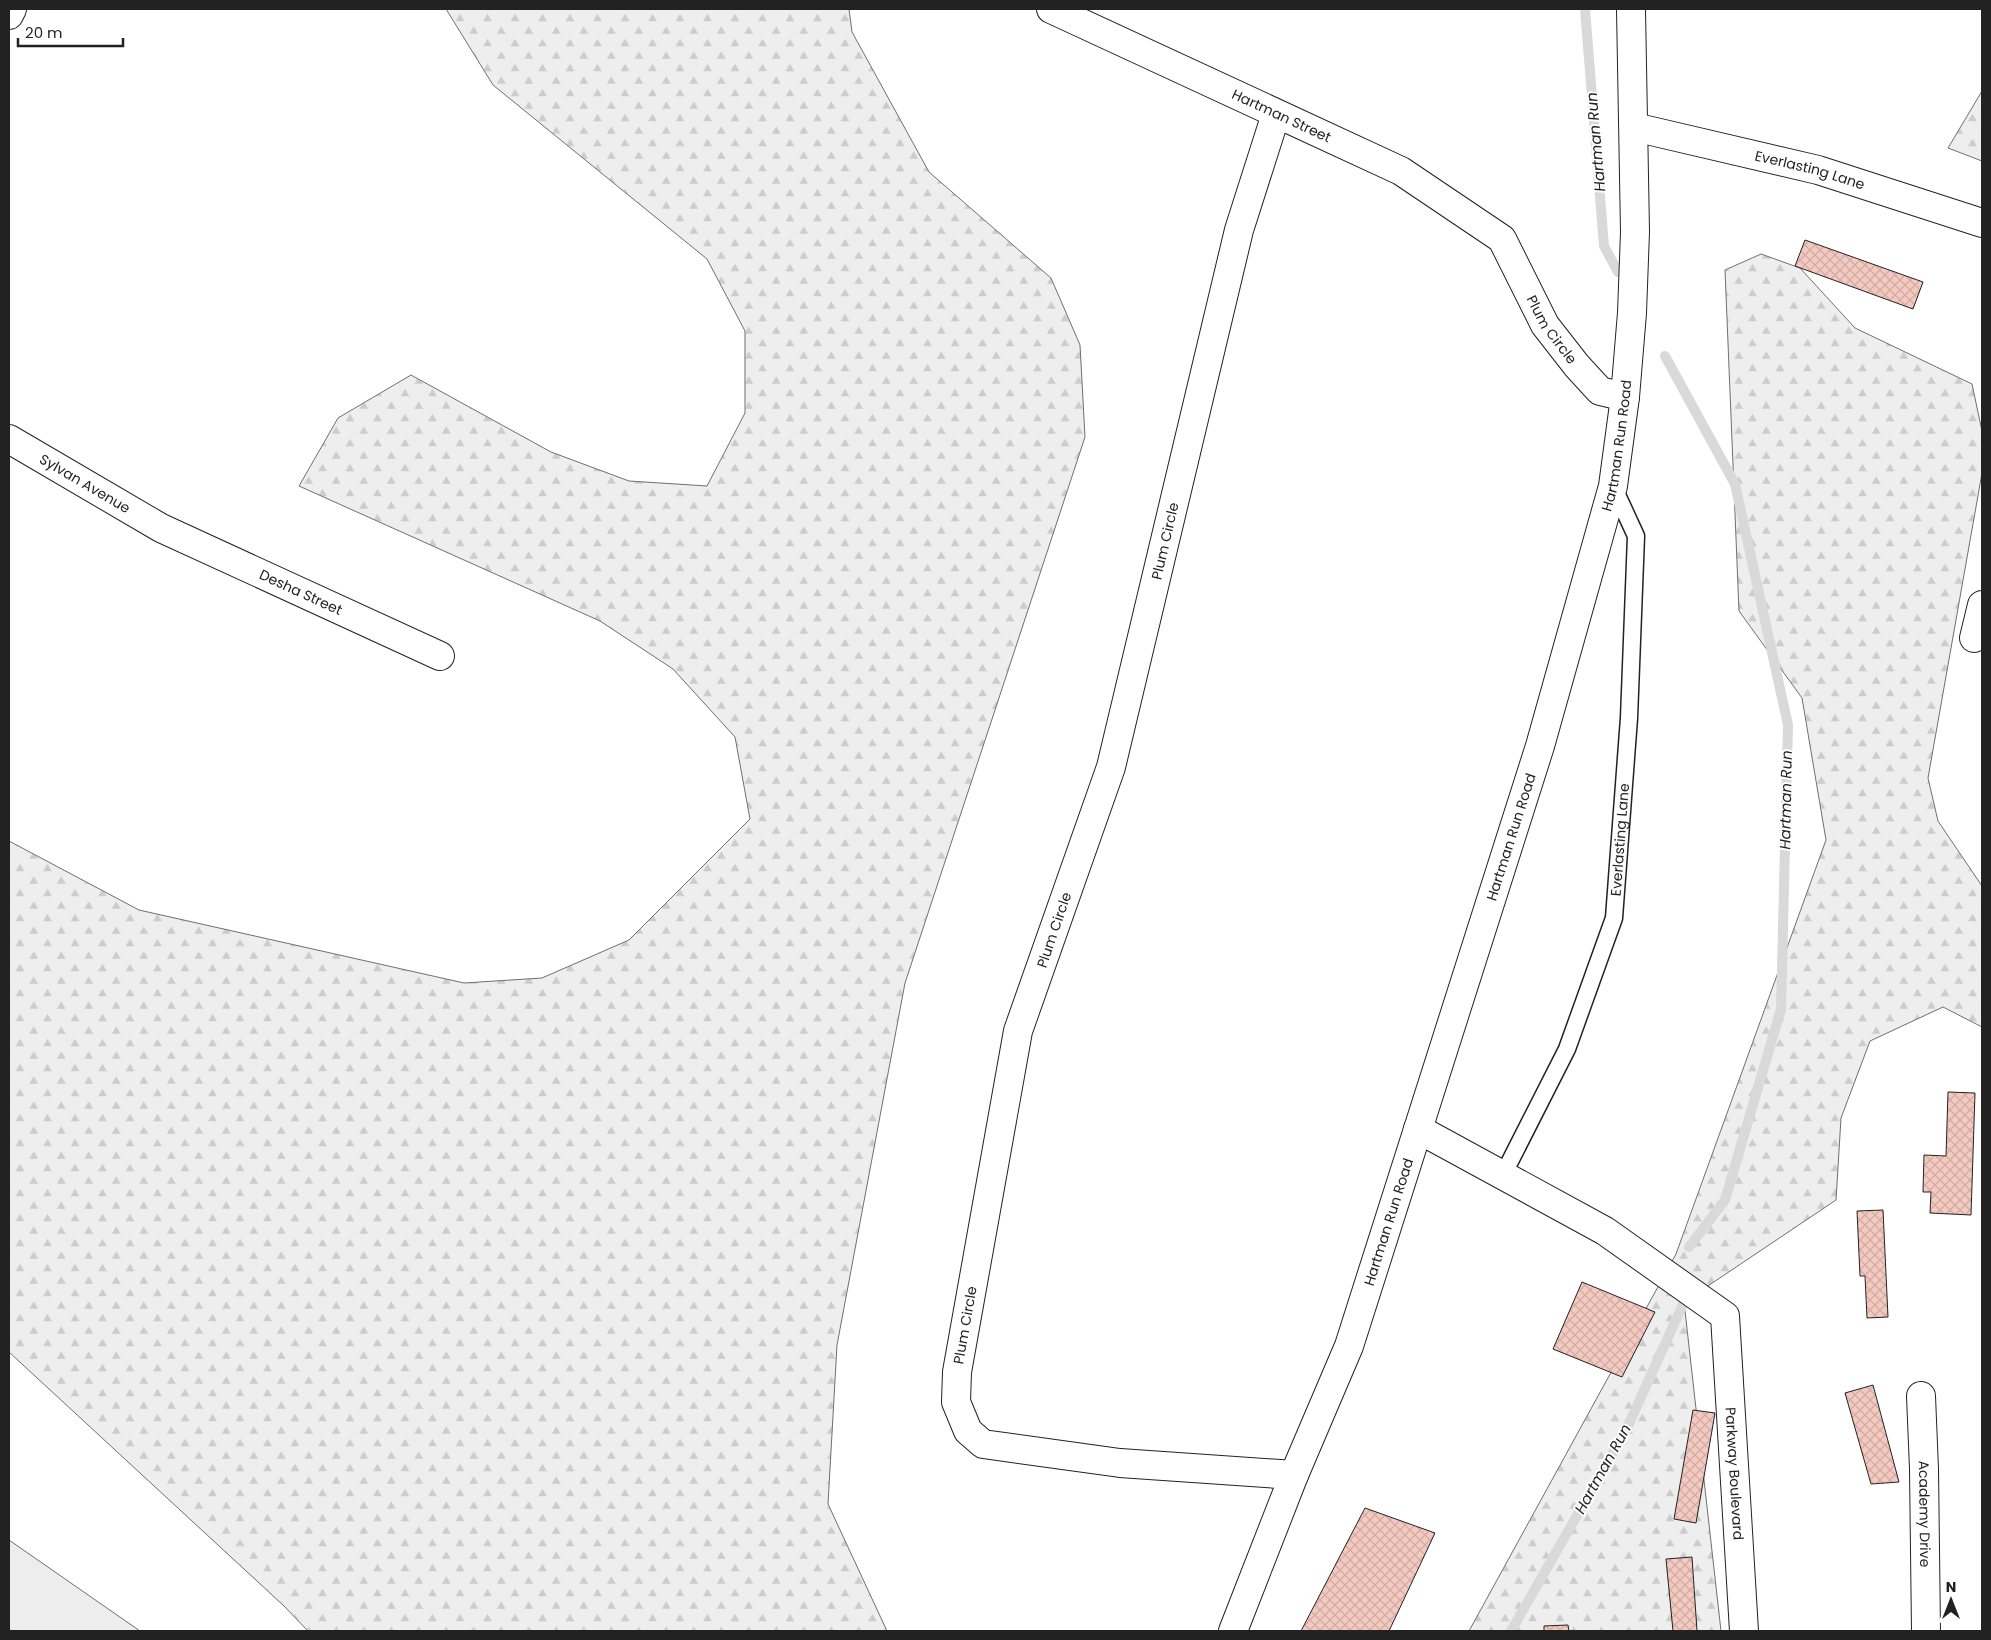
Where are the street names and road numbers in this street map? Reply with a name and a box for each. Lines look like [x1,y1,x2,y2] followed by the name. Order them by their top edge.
[1229,84,1334,147] street label: Hartman Street
[1753,146,1868,195] street label: Everlasting Lane
[1522,292,1582,368] street label: Plum Circle
[1596,379,1636,514] street label: Hartman Run Road
[36,449,134,518] street label: Sylvan Avenue
[1146,500,1184,582] street label: Plum Circle
[256,564,346,620] street label: Desha Street
[1481,771,1541,903] street label: Hartman Run Road
[1606,782,1634,897] street label: Everlasting Lane
[1032,889,1076,970] street label: Plum Circle
[1359,1156,1418,1288] street label: Hartman Run Road
[948,1284,982,1366] street label: Plum Circle
[1721,1407,1749,1541] street label: Parkway Boulevard
[1914,1460,1935,1568] street label: Academy Drive

